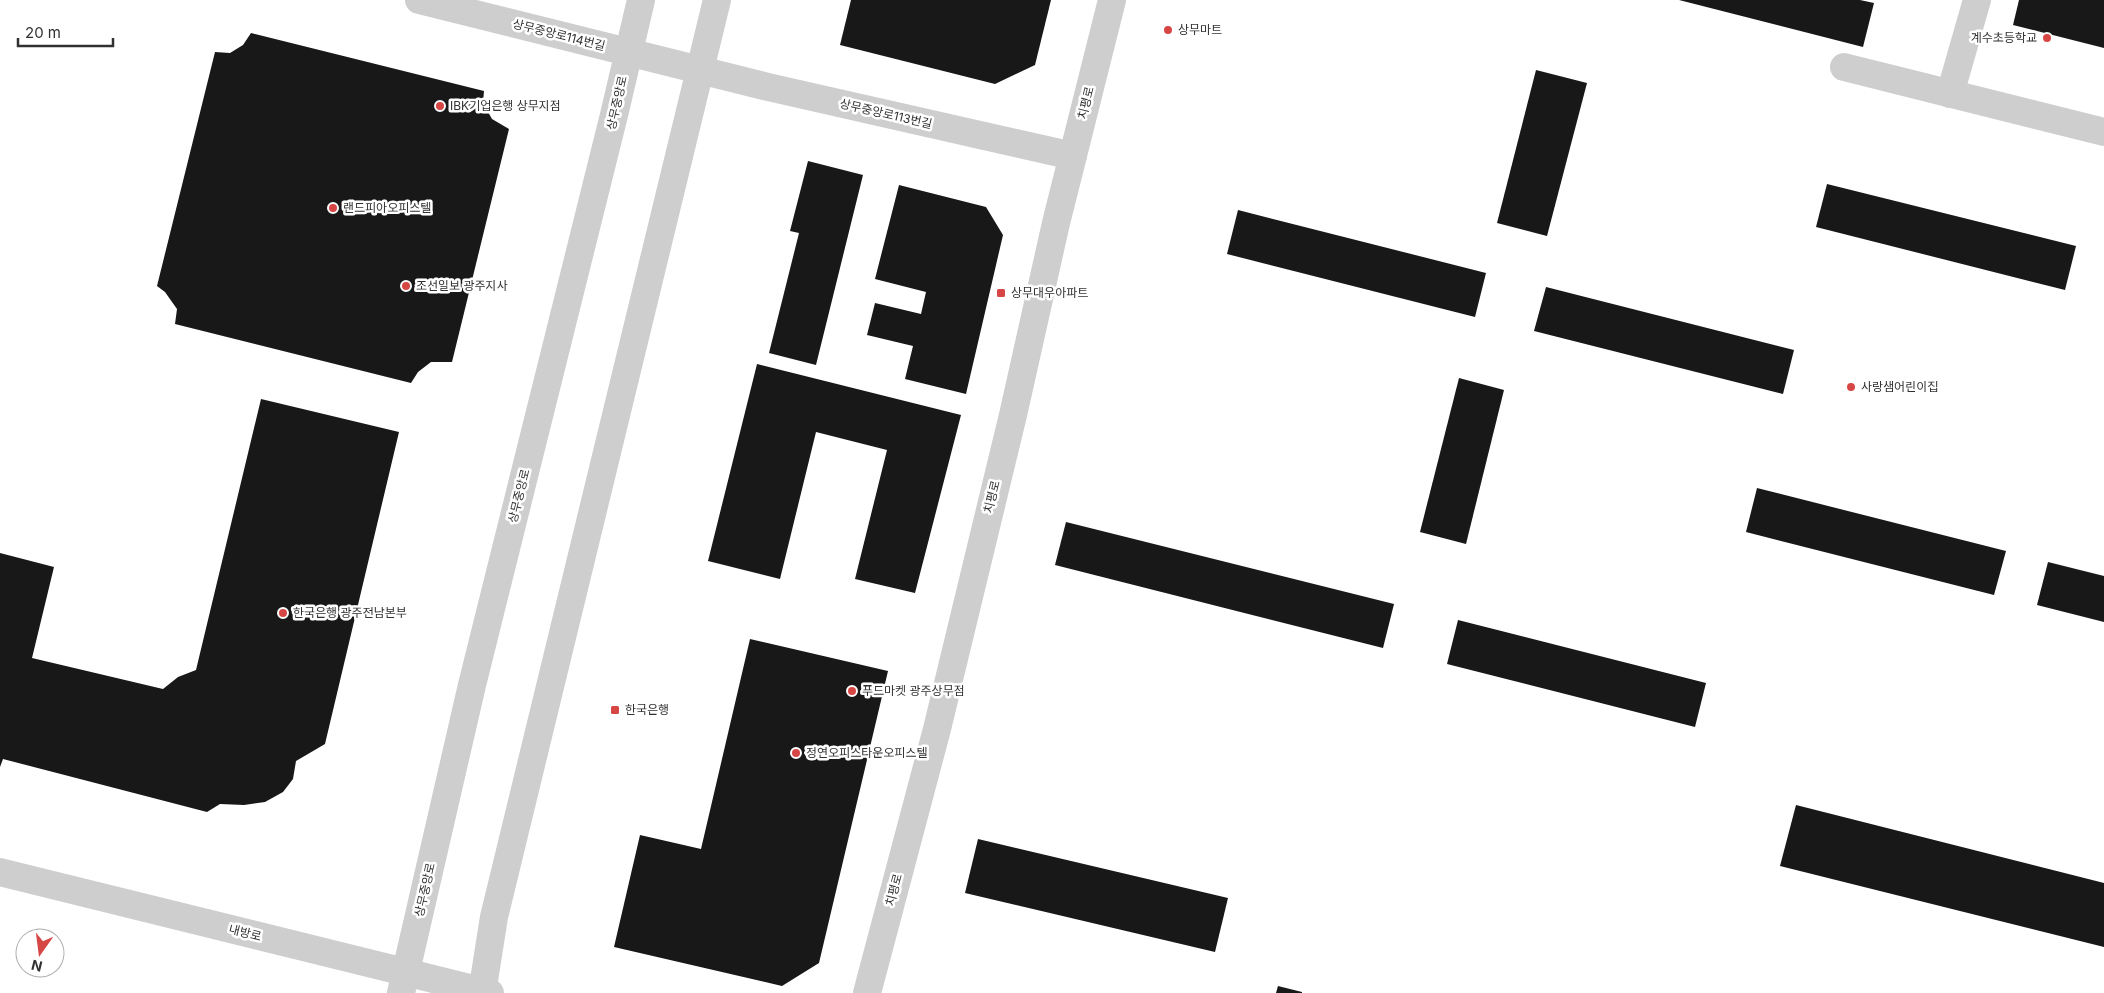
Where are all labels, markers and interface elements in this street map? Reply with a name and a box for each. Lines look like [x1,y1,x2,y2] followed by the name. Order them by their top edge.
[18,15,112,47] scale bar
[511,16,607,53] street label: 상무중앙로114번길
[1178,22,1222,37] place label: 상무마트
[25,23,61,42] text: 20 m
[1162,24,1174,36] marker: 상무마트
[1971,30,2037,45] place label: 계수초등학교
[2041,32,2053,44] marker: 계수초등학교
[603,74,630,131] street label: 상무중앙로
[1074,85,1097,121] street label: 치평로
[838,96,934,131] street label: 상무중앙로113번길
[450,98,561,113] place label: IBK기업은행 상무지점
[434,100,446,112] marker: IBK기업은행 상무지점
[343,200,431,215] place label: 랜드피아오피스텔
[327,202,339,214] marker: 랜드피아오피스텔
[416,278,508,293] place label: 조선일보 광주지사
[400,280,412,292] marker: 조선일보 광주지사
[1011,285,1088,300] place label: 상무대우아파트
[995,287,1007,299] marker: 상무대우아파트
[1861,379,1938,394] place label: 사랑샘어린이집
[1845,381,1857,393] marker: 사랑샘어린이집
[505,467,532,524] street label: 상무중앙로
[980,479,1003,515] street label: 치평로
[293,605,407,620] place label: 한국은행 광주전남본부
[277,607,289,619] marker: 한국은행 광주전남본부
[862,683,965,698] place label: 푸드마켓 광주상무점
[846,685,858,697] marker: 푸드마켓 광주상무점
[625,702,669,717] place label: 한국은행
[609,704,621,716] marker: 한국은행
[806,745,927,760] place label: 정연오피스타운오피스텔
[790,747,802,759] marker: 정연오피스타운오피스텔
[411,861,438,918] street label: 상무중앙로
[882,872,905,908] street label: 치평로
[227,921,263,944] street label: 내방로
[15,928,65,978] north arrow
[30,957,44,976] text: N

